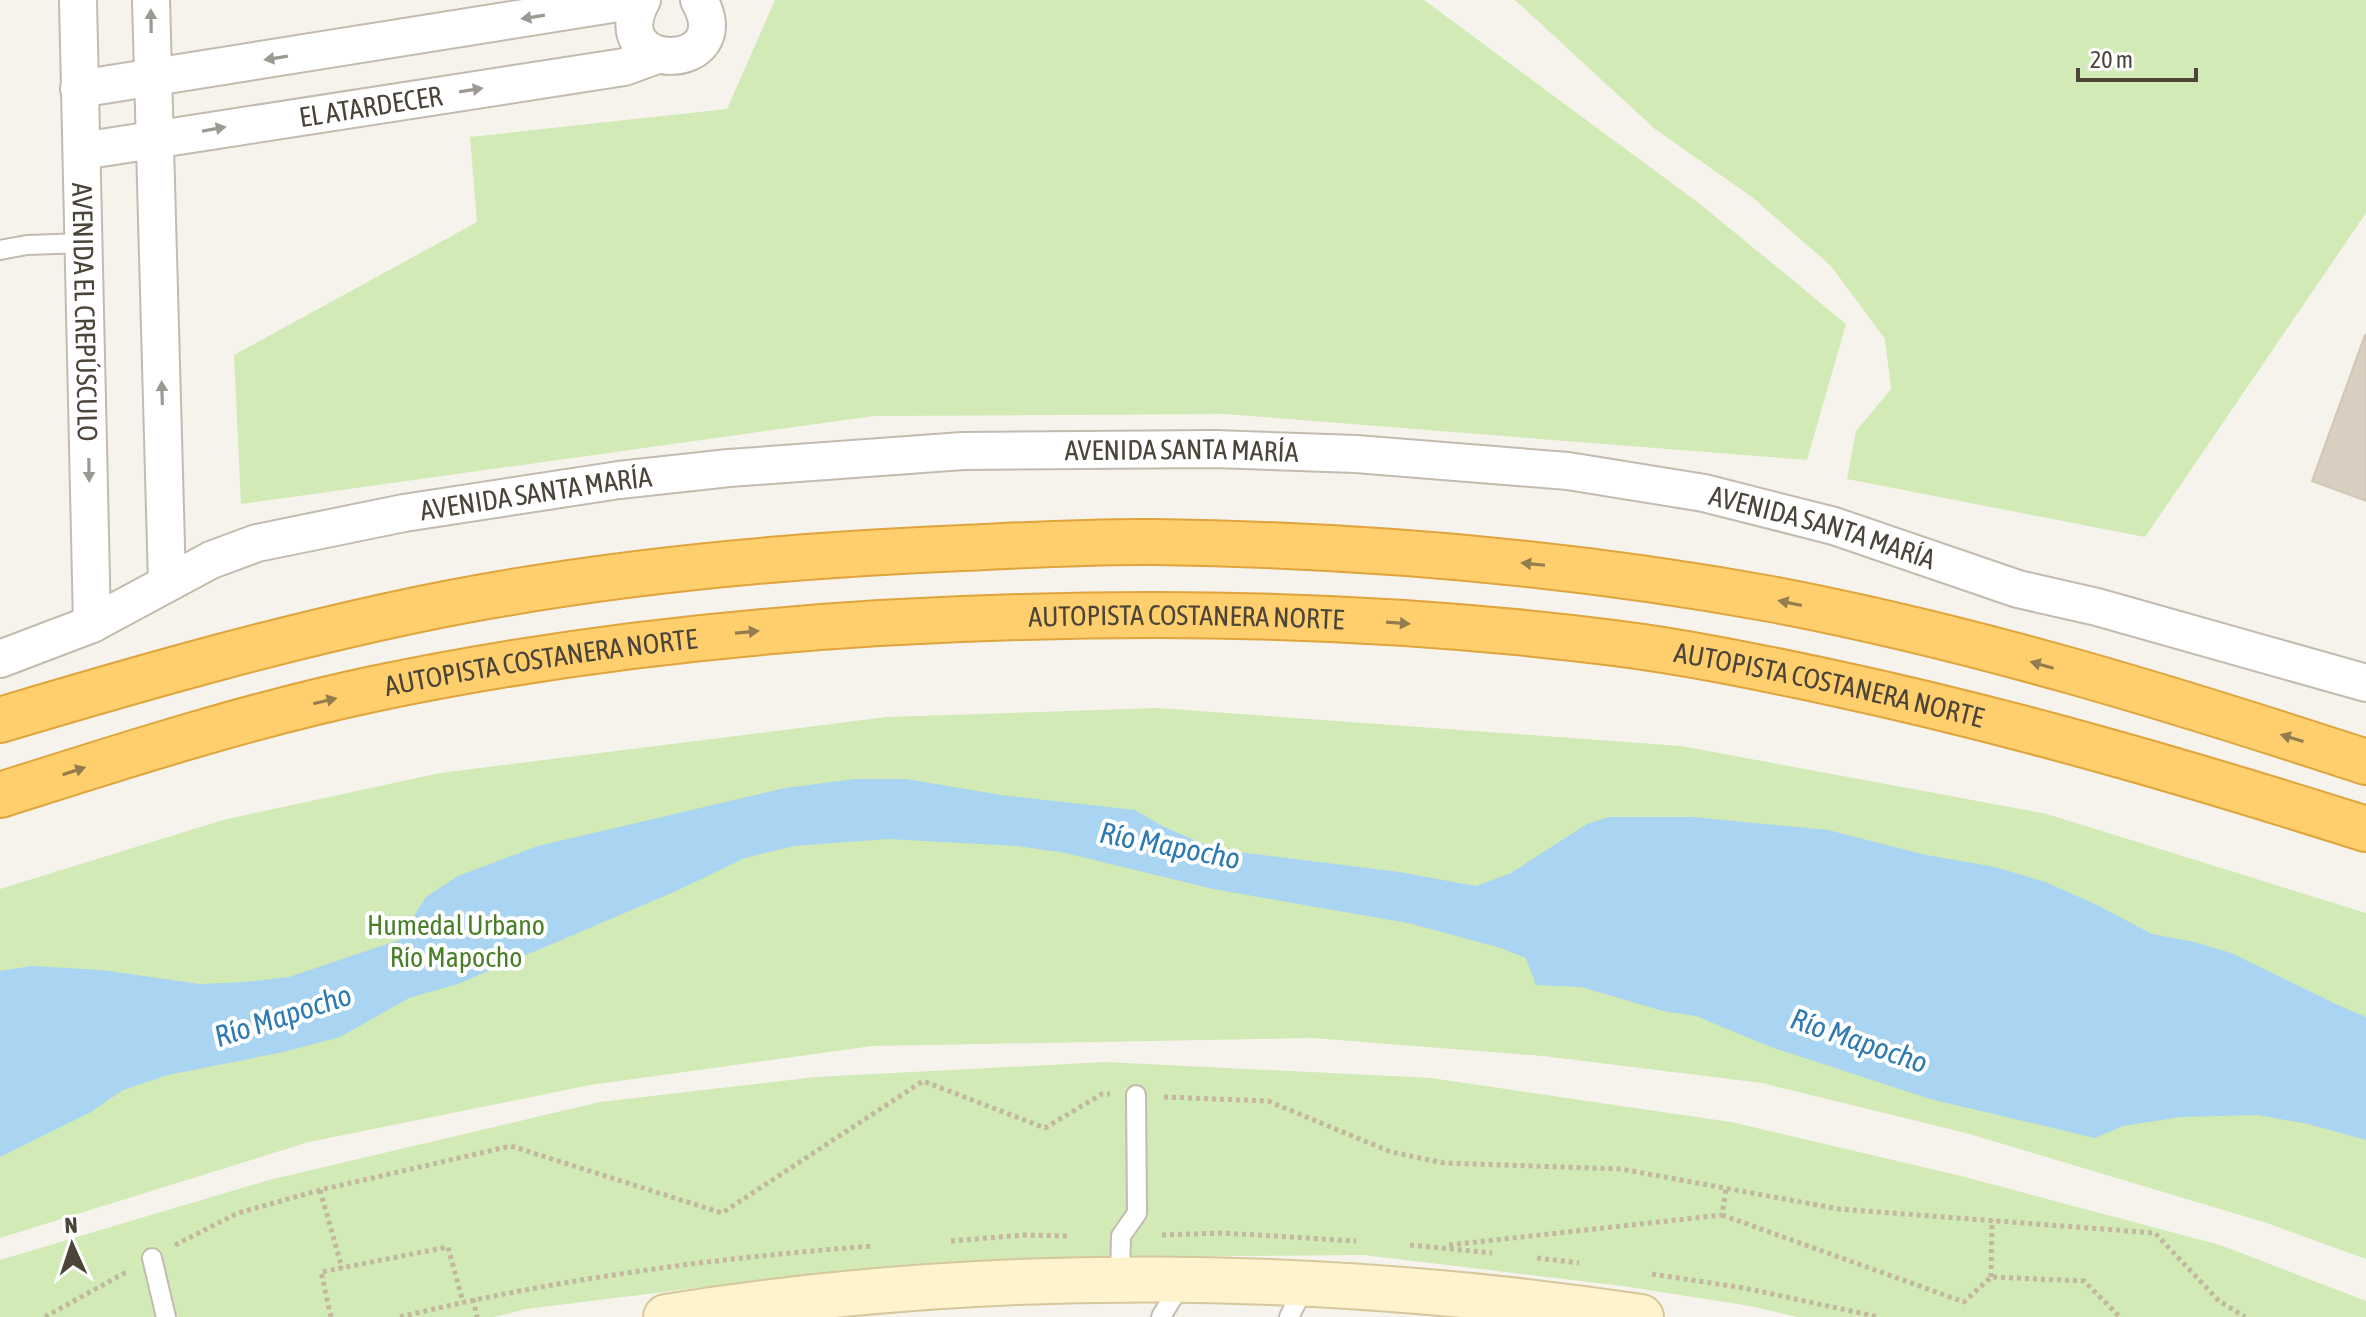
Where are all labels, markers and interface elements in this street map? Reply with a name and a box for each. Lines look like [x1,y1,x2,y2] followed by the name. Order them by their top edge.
[145,8,158,33] one-way arrow
[520,11,545,24] one-way arrow
[2078,32,2196,82] scale bar
[2090,46,2133,73] text: 20 m
[263,52,288,65] one-way arrow
[297,79,444,133] street label: EL ATARDECER
[459,83,484,96] one-way arrow
[202,122,227,135] one-way arrow
[66,182,104,442] street label: AVENIDA EL CREPÚSCULO
[156,380,168,405] one-way arrow
[1064,433,1299,468] street label: AVENIDA SANTA MARÍA
[83,458,95,483] one-way arrow
[418,461,654,526] street label: AVENIDA SANTA MARÍA
[1706,479,1940,576] street label: AVENIDA SANTA MARÍA
[1520,558,1545,571] one-way arrow
[1777,596,1802,609] one-way arrow
[1028,599,1345,636] street label: AUTOPISTA COSTANERA NORTE
[1386,617,1411,630] one-way arrow
[382,622,699,702] street label: AUTOPISTA COSTANERA NORTE
[735,626,760,639] one-way arrow
[1672,636,1987,734] street label: AUTOPISTA COSTANERA NORTE
[2030,658,2054,671] one-way arrow
[312,694,337,706] one-way arrow
[2279,731,2303,744] one-way arrow
[63,764,87,777] one-way arrow
[1097,815,1243,875] water label: Río Mapocho
[367,909,545,973] park label: Humedal Urbano Río Mapocho
[210,977,356,1053] water label: Río Mapocho
[1787,1001,1932,1079] water label: Río Mapocho
[32,1205,112,1285] north arrow
[64,1212,78,1238] text: N

